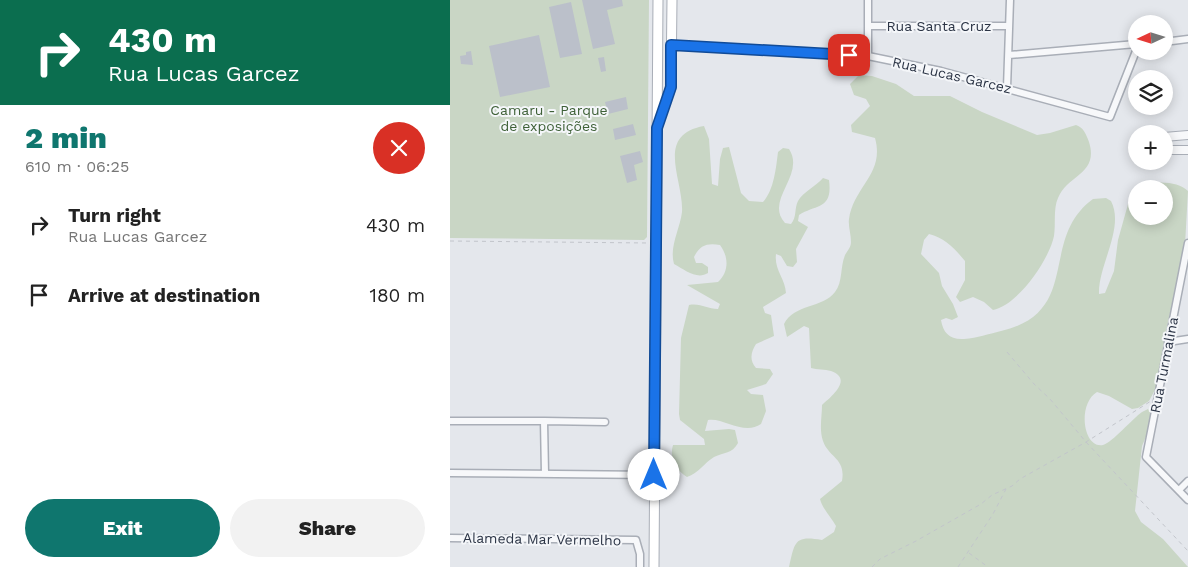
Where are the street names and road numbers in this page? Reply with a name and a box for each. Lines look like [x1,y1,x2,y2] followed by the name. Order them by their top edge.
[886,18,992,34] street label: Rua Santa Cruz
[891,53,1013,97] street label: Rua Lucas Garcez
[1147,316,1181,414] street label: Rua Turmalina
[463,530,621,548] street label: Alameda Mar Vermelho

